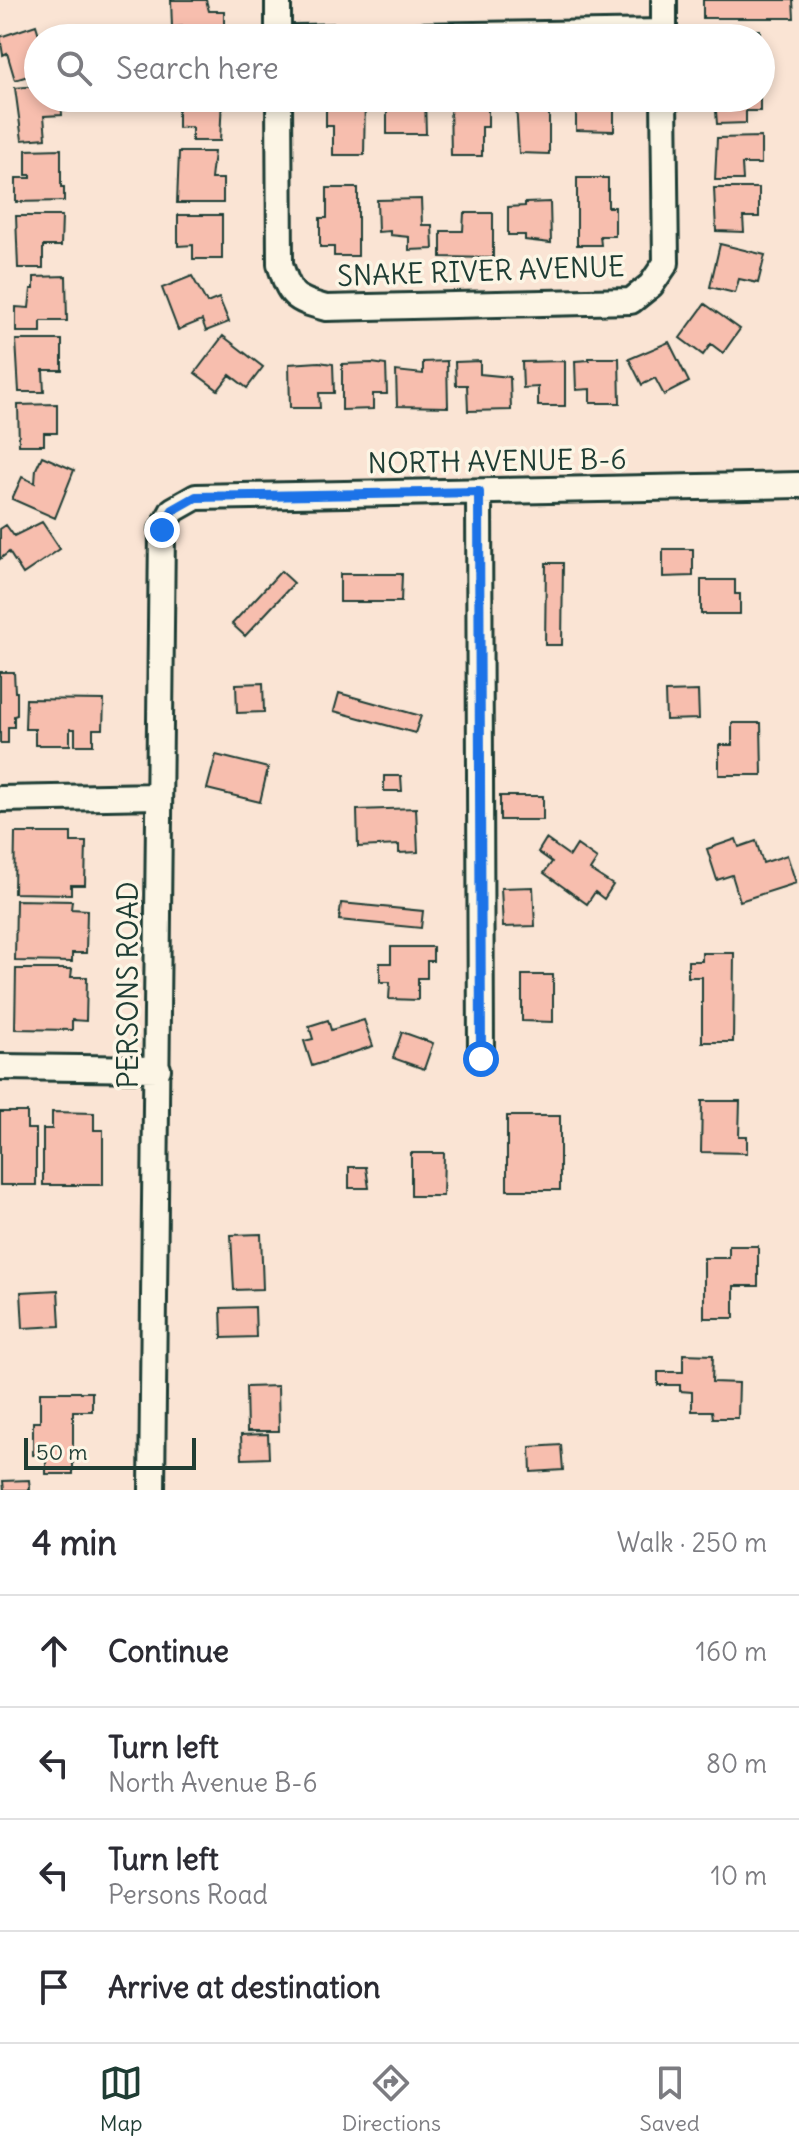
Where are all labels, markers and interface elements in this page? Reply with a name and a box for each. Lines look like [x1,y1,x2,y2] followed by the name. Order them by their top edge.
[24,24,775,112] search box
[52,46,96,90] icon: search
[116,49,279,87] text: Search here
[337,248,625,294] street label: SNAKE RIVER AVENUE
[367,441,627,481] street label: NORTH AVENUE B-6
[144,512,180,548] route end
[110,881,146,1089] street label: PERSONS ROAD
[463,1041,499,1077] route start
[24,1434,196,1470] scale bar
[36,1438,88,1466] text: 50 m
[32,1521,117,1564] text: 4 min
[617,1526,767,1559] text: Walk · 250 m
[32,1629,76,1673] icon: ahead
[108,1632,229,1670] text: Continue
[696,1635,767,1668] text: 160 m
[108,1728,219,1766] text: Turn left
[32,1741,76,1785] icon: left
[706,1747,767,1780] text: 80 m
[108,1766,317,1799] text: North Avenue B-6
[108,1840,219,1878] text: Turn left
[32,1853,76,1897] icon: left
[711,1859,767,1892] text: 10 m
[108,1878,268,1911] text: Persons Road
[32,1965,76,2009] icon: arrive
[108,1968,380,2006] text: Arrive at destination
[99,2061,143,2137] tab: Map
[342,2061,441,2137] tab: Directions
[639,2061,700,2137] tab: Saved

